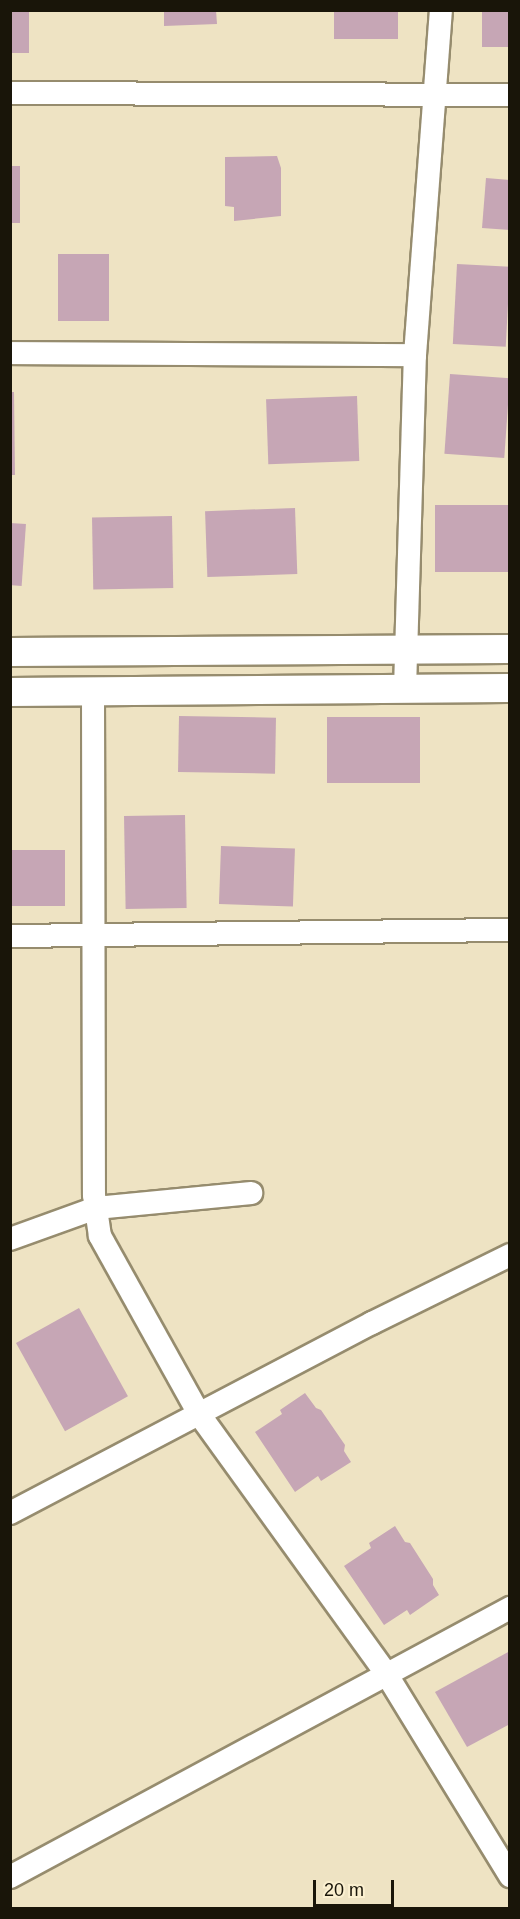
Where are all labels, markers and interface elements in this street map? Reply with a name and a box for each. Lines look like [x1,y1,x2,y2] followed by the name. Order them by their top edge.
[316,1868,397,1906] scale bar
[324,1880,364,1900] text: 20 m

